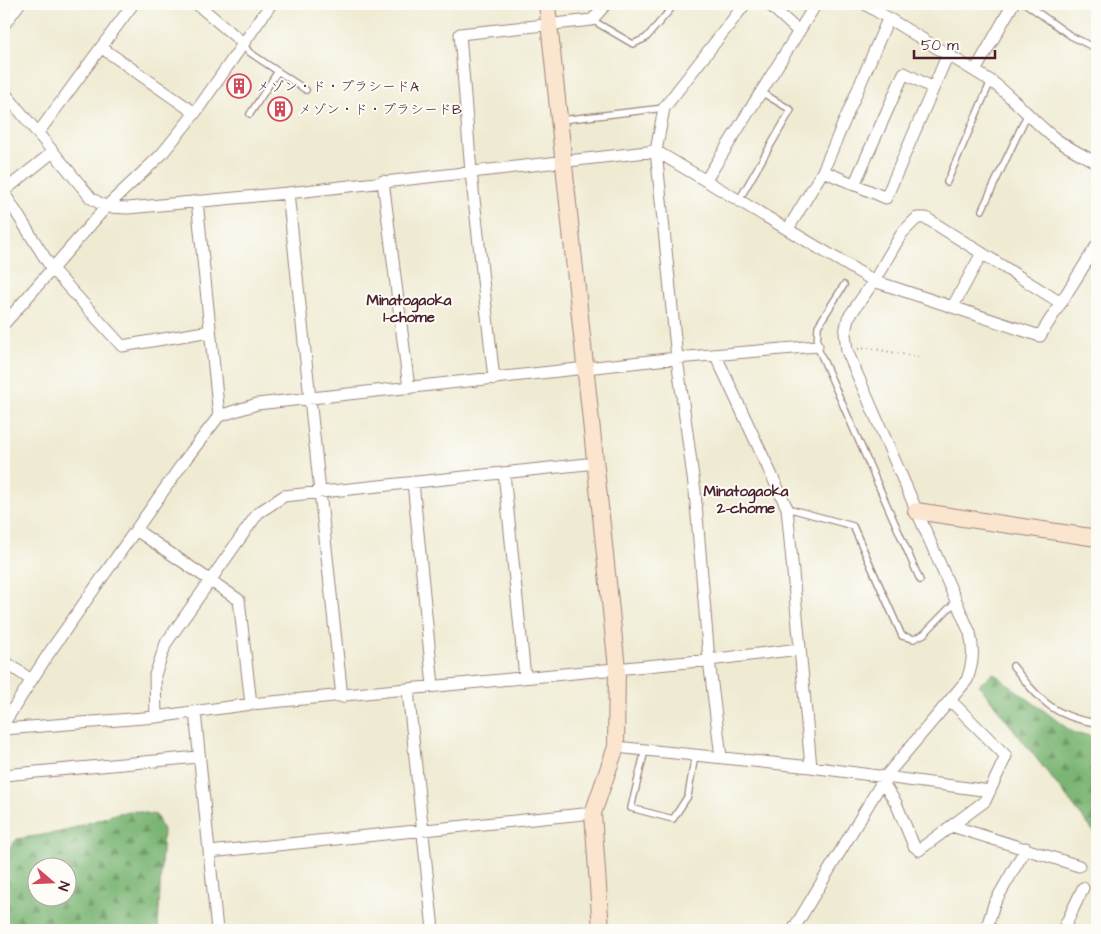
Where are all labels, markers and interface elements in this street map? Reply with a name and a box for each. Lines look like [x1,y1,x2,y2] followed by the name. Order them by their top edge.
[914,28,995,60] scale bar
[921,35,959,56] text: 50 m
[226,73,252,99] building icon: メゾン・ド・プラシードA
[256,77,419,97] place label: メゾン・ド・プラシードA
[267,96,293,122] building icon: メゾン・ド・プラシードB
[298,100,462,120] place label: メゾン・ド・プラシードB
[367,290,452,328] district label: Minatogaoka 1-chome
[704,481,789,519] district label: Minatogaoka 2-chome
[28,856,78,906] north arrow
[52,878,74,894] text: N

